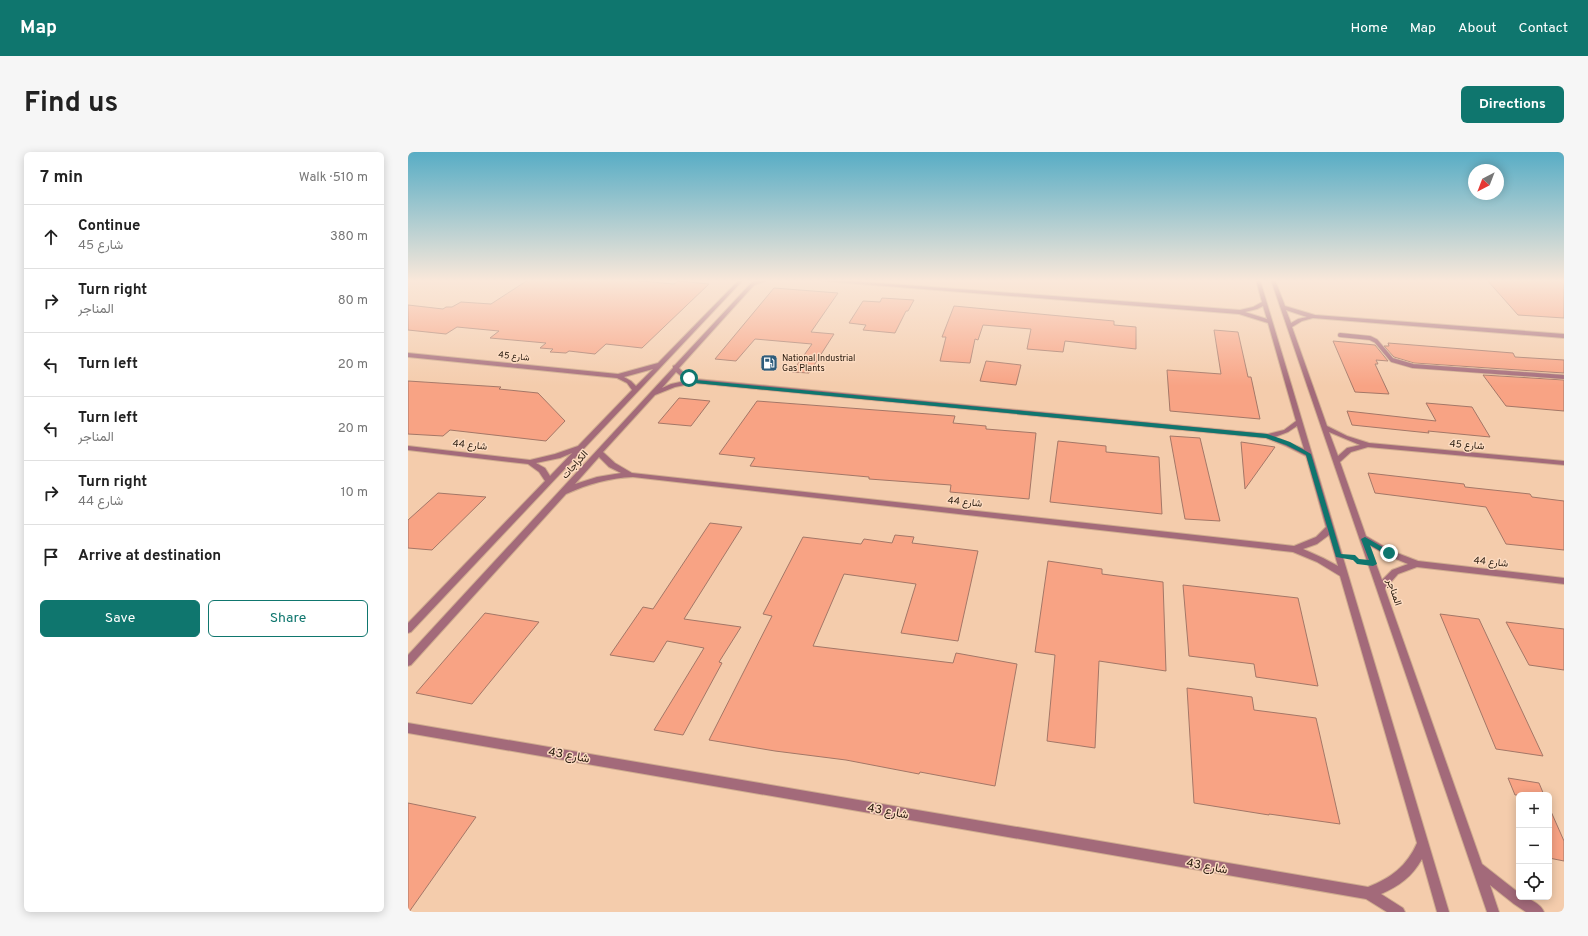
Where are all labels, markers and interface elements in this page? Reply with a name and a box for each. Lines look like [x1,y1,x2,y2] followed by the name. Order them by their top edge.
[20,16,57,40] text: Map
[1351,20,1388,37] text: Home
[1410,20,1436,37] text: Map
[1458,20,1497,37] text: About
[1519,20,1568,37] text: Contact
[24,86,118,122] text: Find us
[1461,86,1564,123] button: Directions
[1468,164,1504,200] north arrow
[40,167,83,189] text: 7 min
[299,170,368,186] text: Walk · 510 m
[78,217,140,236] text: Continue
[40,226,62,248] icon: ahead
[330,229,368,245] text: 380 m
[78,238,123,254] text: شارع 45
[78,281,147,300] text: Turn right
[40,290,62,312] icon: right
[338,293,368,309] text: 80 m
[78,302,114,318] text: المناجر
[498,349,530,364] street label: شارع 45
[759,353,779,373] fuel station icon: National Industrial Gas Plants
[782,353,855,374] place label: National Industrial Gas Plants
[40,354,62,376] icon: left
[78,355,138,374] text: Turn left
[338,357,368,373] text: 20 m
[680,369,698,387] route start
[78,409,138,428] text: Turn left
[40,418,62,440] icon: left
[338,421,368,437] text: 20 m
[78,430,114,446] text: المناجر
[452,437,488,454] street label: شارع 44
[1449,437,1485,453] street label: شارع 45
[559,448,591,482] street label: الكراجات
[78,473,147,492] text: Turn right
[40,482,62,504] icon: right
[341,485,368,501] text: 10 m
[78,494,123,510] text: شارع 44
[947,494,983,511] street label: شارع 44
[1380,544,1398,562] route end
[40,546,62,568] icon: arrive
[78,547,221,566] text: Arrive at destination
[1473,554,1509,571] street label: شارع 44
[1383,576,1404,608] street label: المناجر
[40,600,200,637] button: Save
[208,600,368,637] button: Share
[547,744,591,767] street label: شارع 43
[1516,792,1552,900] map controls
[1516,792,1552,828] button: +
[866,800,910,823] street label: شارع 43
[1516,828,1552,864] button: −
[1185,855,1229,878] street label: شارع 43
[1516,864,1552,900] button: locate

